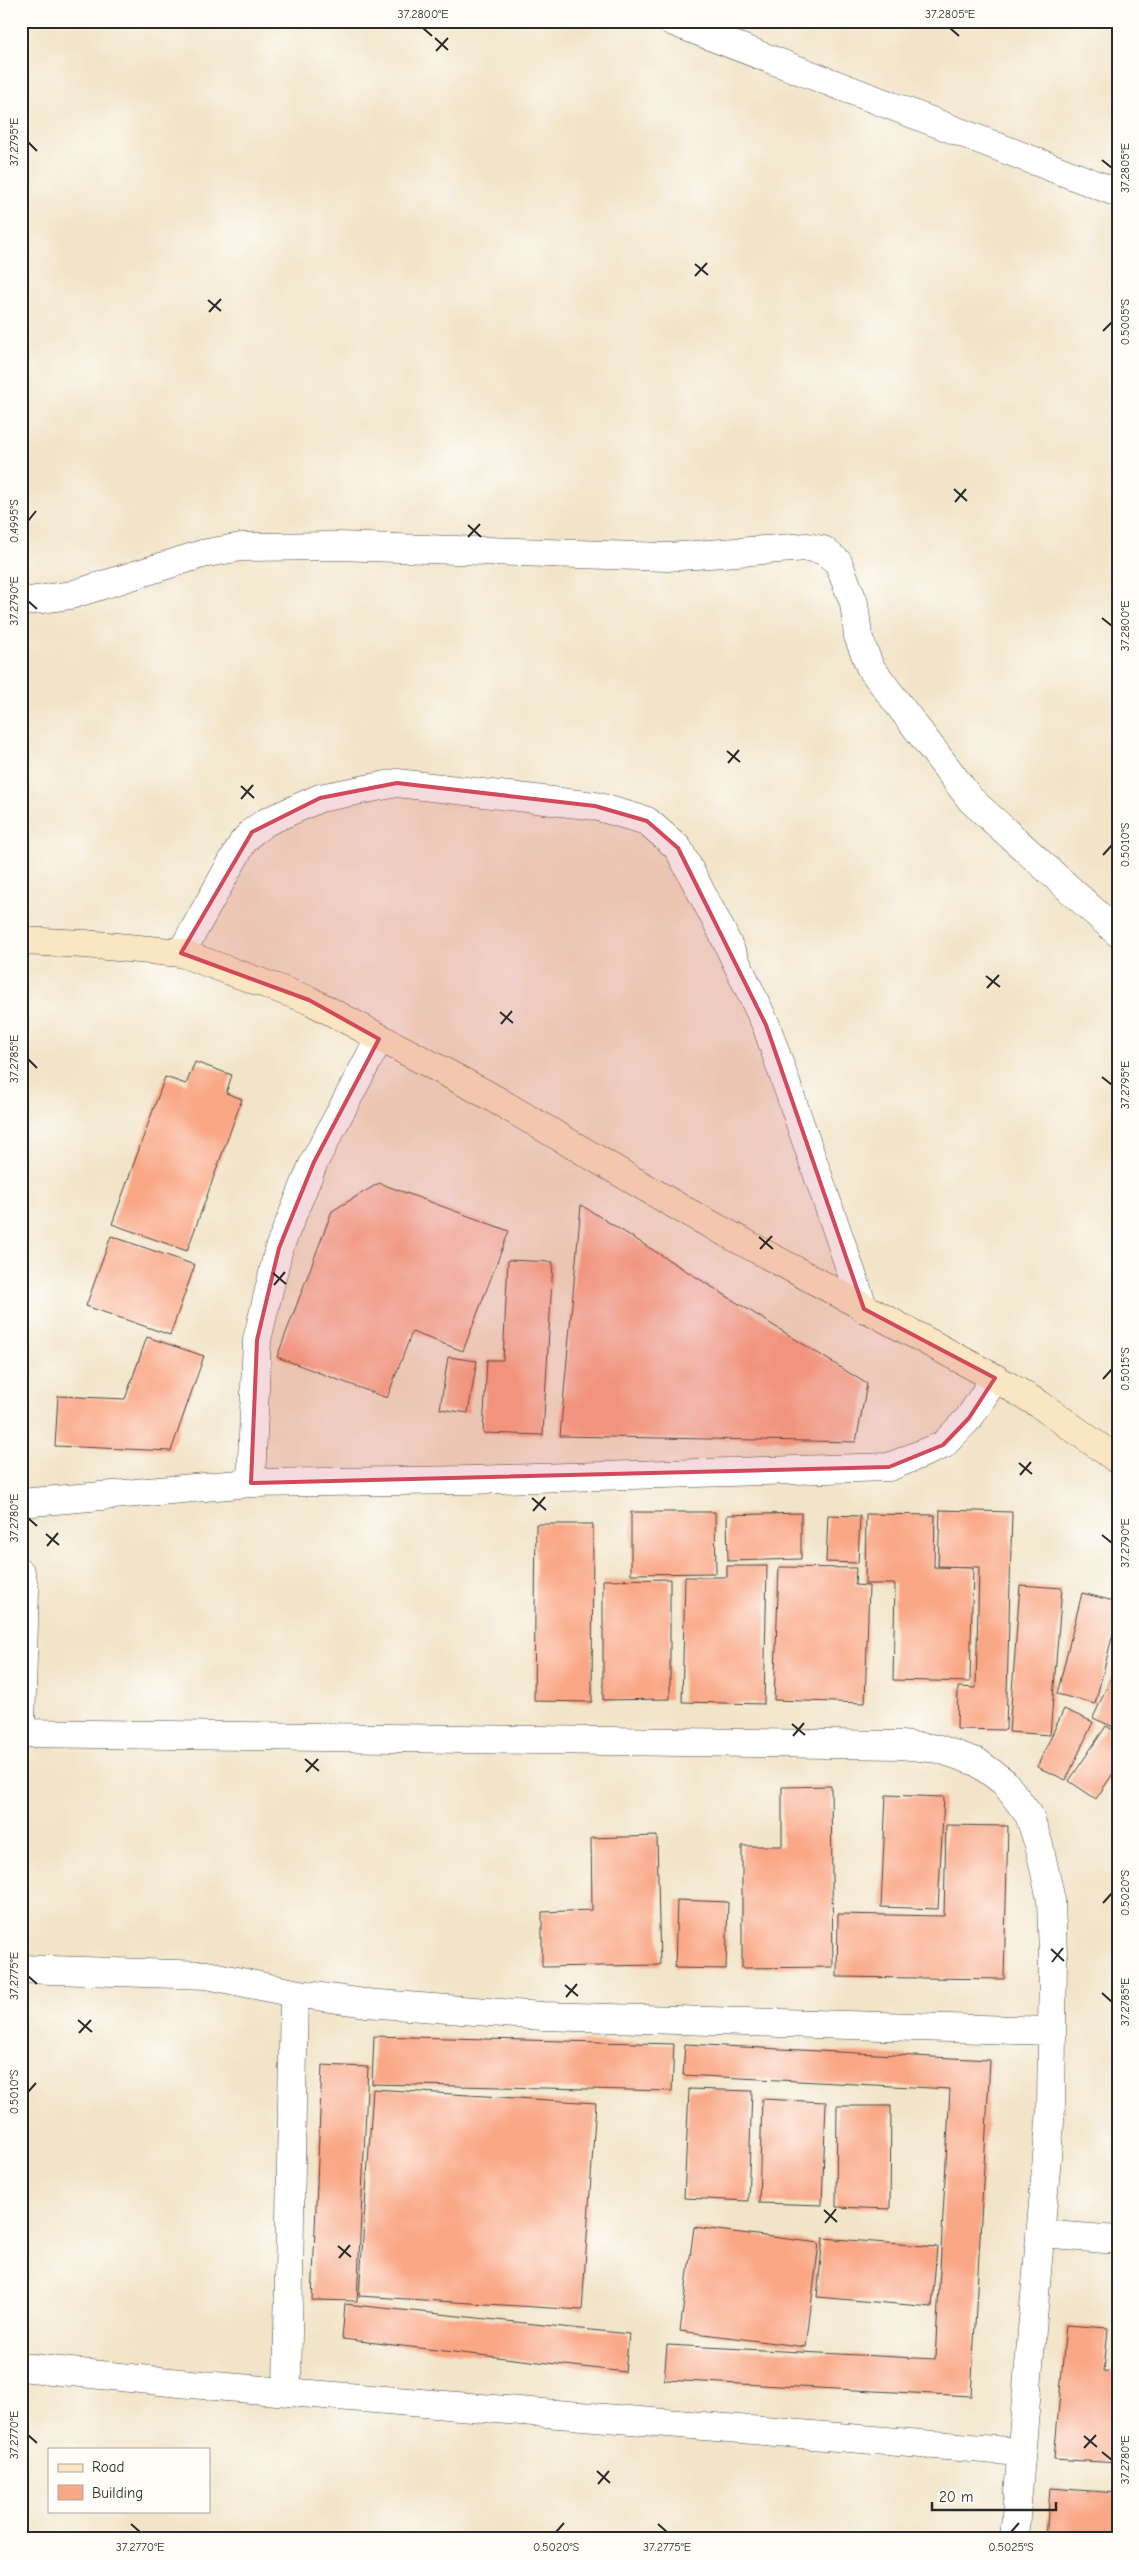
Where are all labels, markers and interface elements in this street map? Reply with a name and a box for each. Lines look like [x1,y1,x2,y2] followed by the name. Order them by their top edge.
[398,7,448,21] text: 37.2800°E
[925,7,975,21] text: 37.2805°E
[7,118,21,166] text: 37.2795°E
[1118,143,1132,193] text: 37.2805°E
[1118,298,1132,345] text: 0.5005°S
[7,499,21,543] text: 0.4995°S
[7,576,21,626] text: 37.2790°E
[1118,601,1132,651] text: 37.2800°E
[1118,822,1132,867] text: 0.5010°S
[7,1035,21,1083] text: 37.2785°E
[1118,1061,1132,1109] text: 37.2795°E
[1118,1347,1132,1391] text: 0.5015°S
[7,1493,21,1543] text: 37.2780°E
[1118,1518,1132,1568] text: 37.2790°E
[1118,1870,1132,1916] text: 0.5020°S
[7,1952,21,2000] text: 37.2775°E
[1118,1978,1132,2026] text: 37.2785°E
[7,2069,21,2114] text: 0.5010°S
[7,2411,21,2459] text: 37.2770°E
[1118,2435,1132,2485] text: 37.2780°E
[48,2448,210,2512] legend
[92,2458,124,2476] text: Road
[932,2480,1055,2512] scale bar
[92,2484,143,2502] text: Building
[939,2488,973,2506] text: 20 m
[116,2540,164,2554] text: 37.2770°E
[533,2540,579,2554] text: 0.5020°S
[643,2540,691,2554] text: 37.2775°E
[988,2540,1034,2554] text: 0.5025°S

